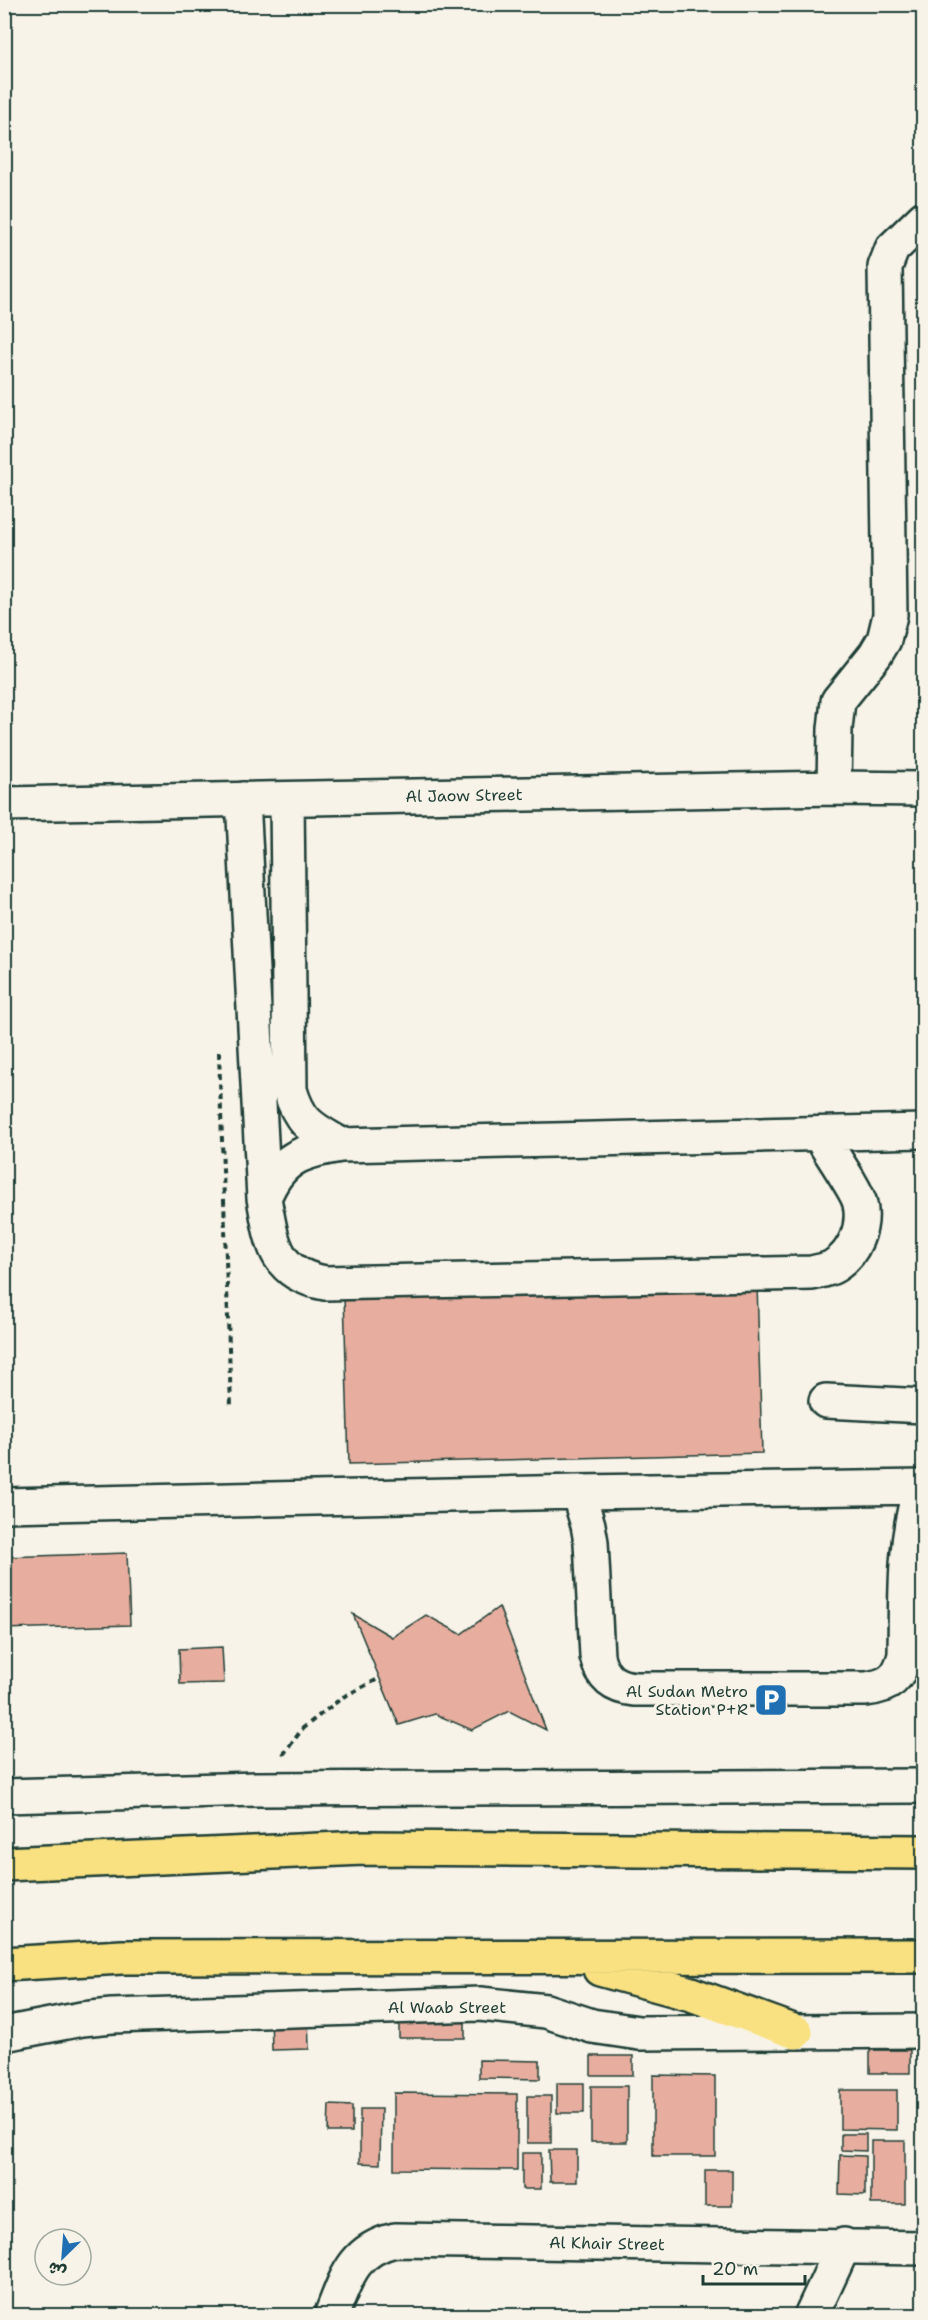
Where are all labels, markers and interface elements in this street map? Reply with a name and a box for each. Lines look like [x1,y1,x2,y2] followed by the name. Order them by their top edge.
[405,784,523,807] street label: Al Jaow Street
[626,1681,748,1720] place label: Al Sudan Metro Station P+R
[753,1682,789,1718] parking icon: Al Sudan Metro Station P+R
[388,1997,506,2018] street label: Al Waab Street
[33,2227,93,2287] north arrow
[549,2232,665,2255] street label: Al Khair Street
[703,2248,805,2286] scale bar
[44,2257,69,2283] text: ش
[712,2257,758,2281] text: 20 m

